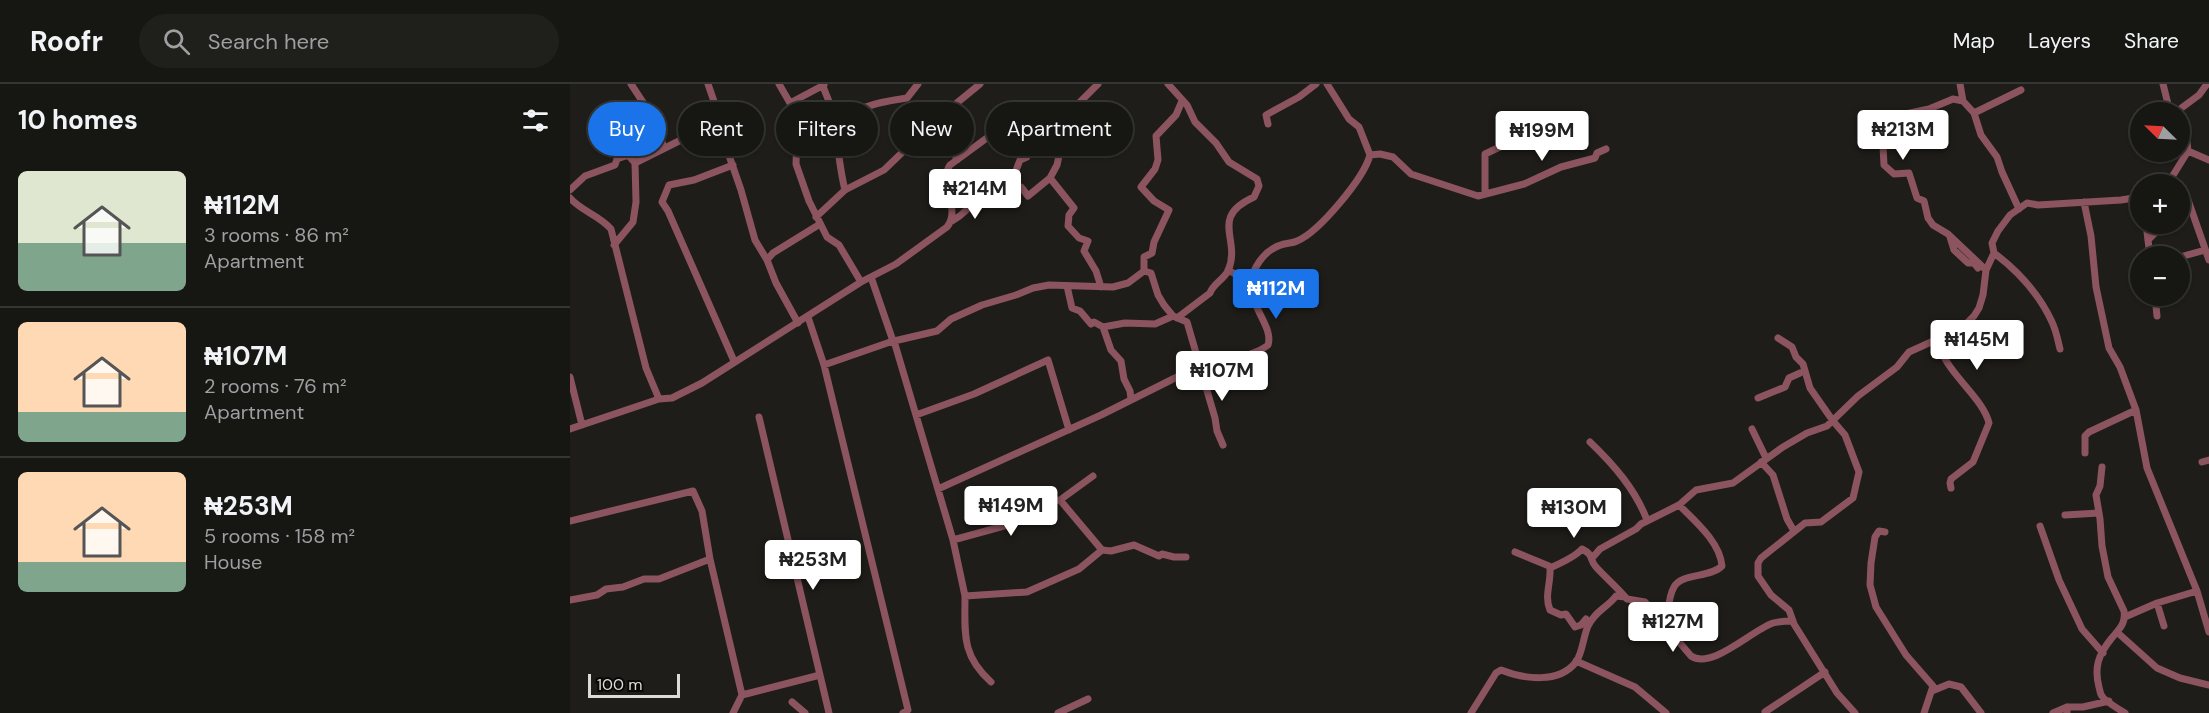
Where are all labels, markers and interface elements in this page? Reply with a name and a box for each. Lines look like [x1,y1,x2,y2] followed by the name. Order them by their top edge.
[139,14,559,68] search box
[30,23,103,60] text: Roofr
[160,25,193,58] icon: search
[208,27,329,56] text: Search here
[1953,27,1995,55] text: Map
[2028,27,2091,55] text: Layers
[2124,27,2179,55] text: Share
[588,102,666,156] chip: Buy
[678,102,764,156] chip: Rent
[776,102,878,156] chip: Filters
[890,102,974,156] chip: New
[986,102,1133,156] chip: Apartment
[2130,102,2190,162] north arrow
[2130,102,2190,306] map controls
[18,103,138,137] text: 10 homes
[519,104,552,137] icon: filters
[1861,110,1945,161] pin: ₦213M
[1500,111,1584,162] pin: ₦199M
[1871,116,1935,142] text: ₦213M
[1510,117,1574,143] text: ₦199M
[933,169,1017,220] pin: ₦214M
[2130,174,2190,234] button: +
[943,175,1007,201] text: ₦214M
[204,188,280,222] text: ₦112M
[66,195,138,267] icon: home
[204,222,349,248] text: 3 rooms · 86 m²
[2130,246,2190,306] button: −
[204,248,304,274] text: Apartment
[1234,269,1318,320] pin: ₦112M
[1247,275,1305,301] text: ₦112M
[1935,320,2019,371] pin: ₦145M
[1945,326,2009,352] text: ₦145M
[204,339,287,373] text: ₦107M
[66,346,138,418] icon: home
[1180,351,1264,402] pin: ₦107M
[1190,357,1254,383] text: ₦107M
[204,373,347,399] text: 2 rooms · 76 m²
[204,399,304,425] text: Apartment
[969,486,1053,537] pin: ₦149M
[1532,488,1616,539] pin: ₦130M
[204,489,293,523] text: ₦253M
[978,492,1044,518] text: ₦149M
[1541,494,1607,520] text: ₦130M
[66,496,138,568] icon: home
[204,523,355,549] text: 5 rooms · 158 m²
[771,540,855,591] pin: ₦253M
[779,546,847,572] text: ₦253M
[204,549,262,575] text: House
[1631,602,1715,653] pin: ₦127M
[1642,608,1704,634] text: ₦127M
[588,671,680,698] scale bar
[597,674,642,695] text: 100 m

